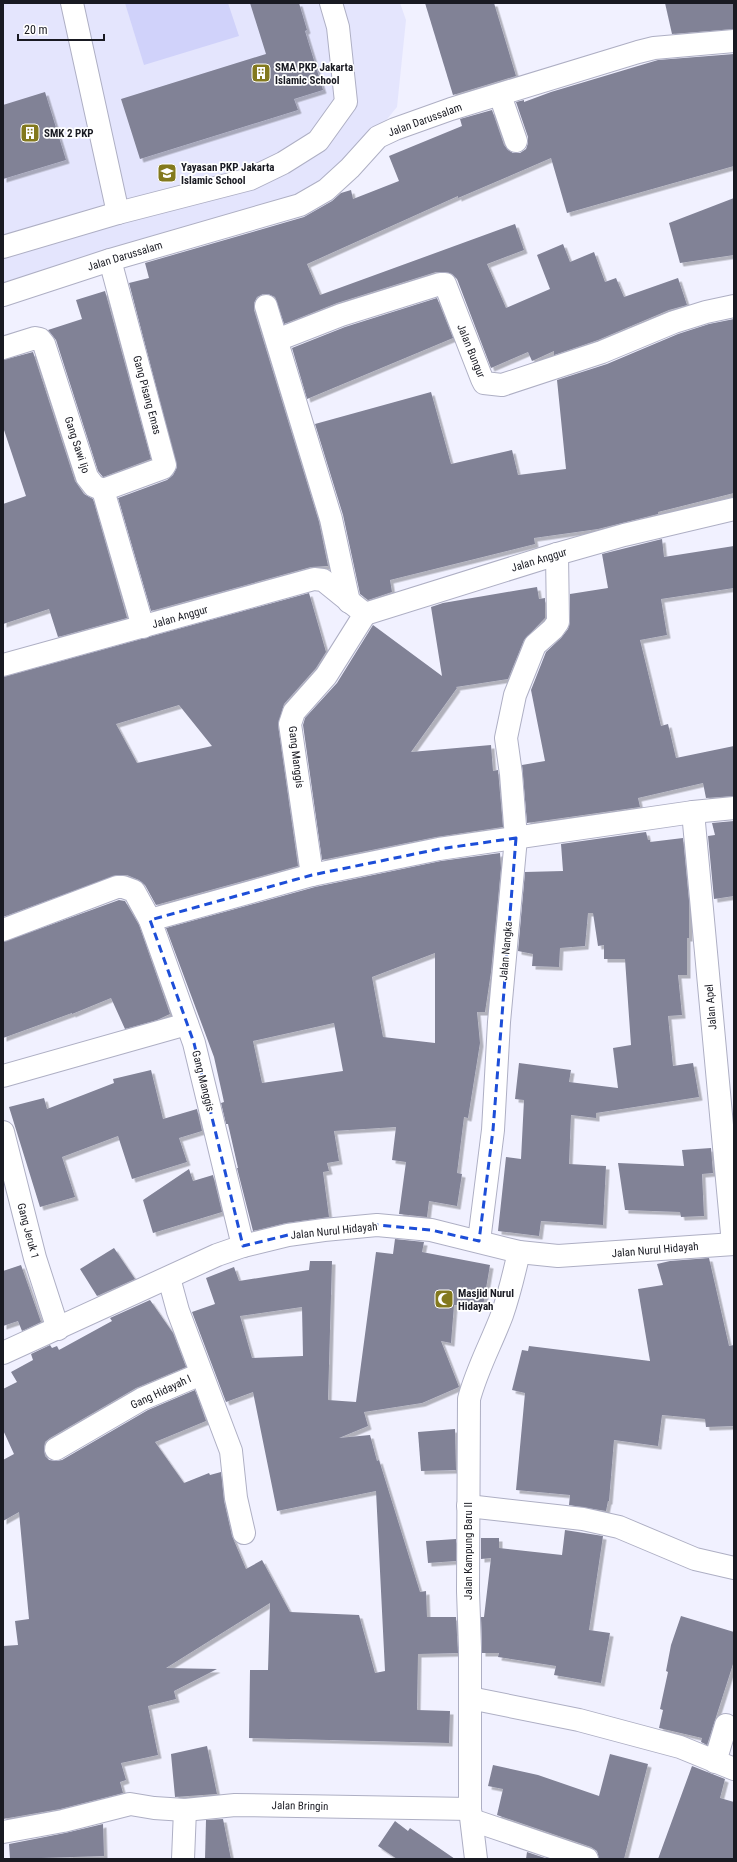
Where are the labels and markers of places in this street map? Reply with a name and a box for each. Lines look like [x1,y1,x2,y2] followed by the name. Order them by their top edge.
[275,61,353,87] place label: SMA PKP Jakarta Islamic School
[250,62,272,84] building icon: SMA PKP Jakarta Islamic School
[19,122,41,144] building icon: SMK 2 PKP
[44,127,94,140] place label: SMK 2 PKP
[181,161,274,187] place label: Yayasan PKP Jakarta Islamic School
[156,162,178,184] school or university icon: Yayasan PKP Jakarta Islamic School
[458,1287,514,1313] place label: Masjid Nurul Hidayah
[433,1288,455,1310] mosque icon: Masjid Nurul Hidayah

